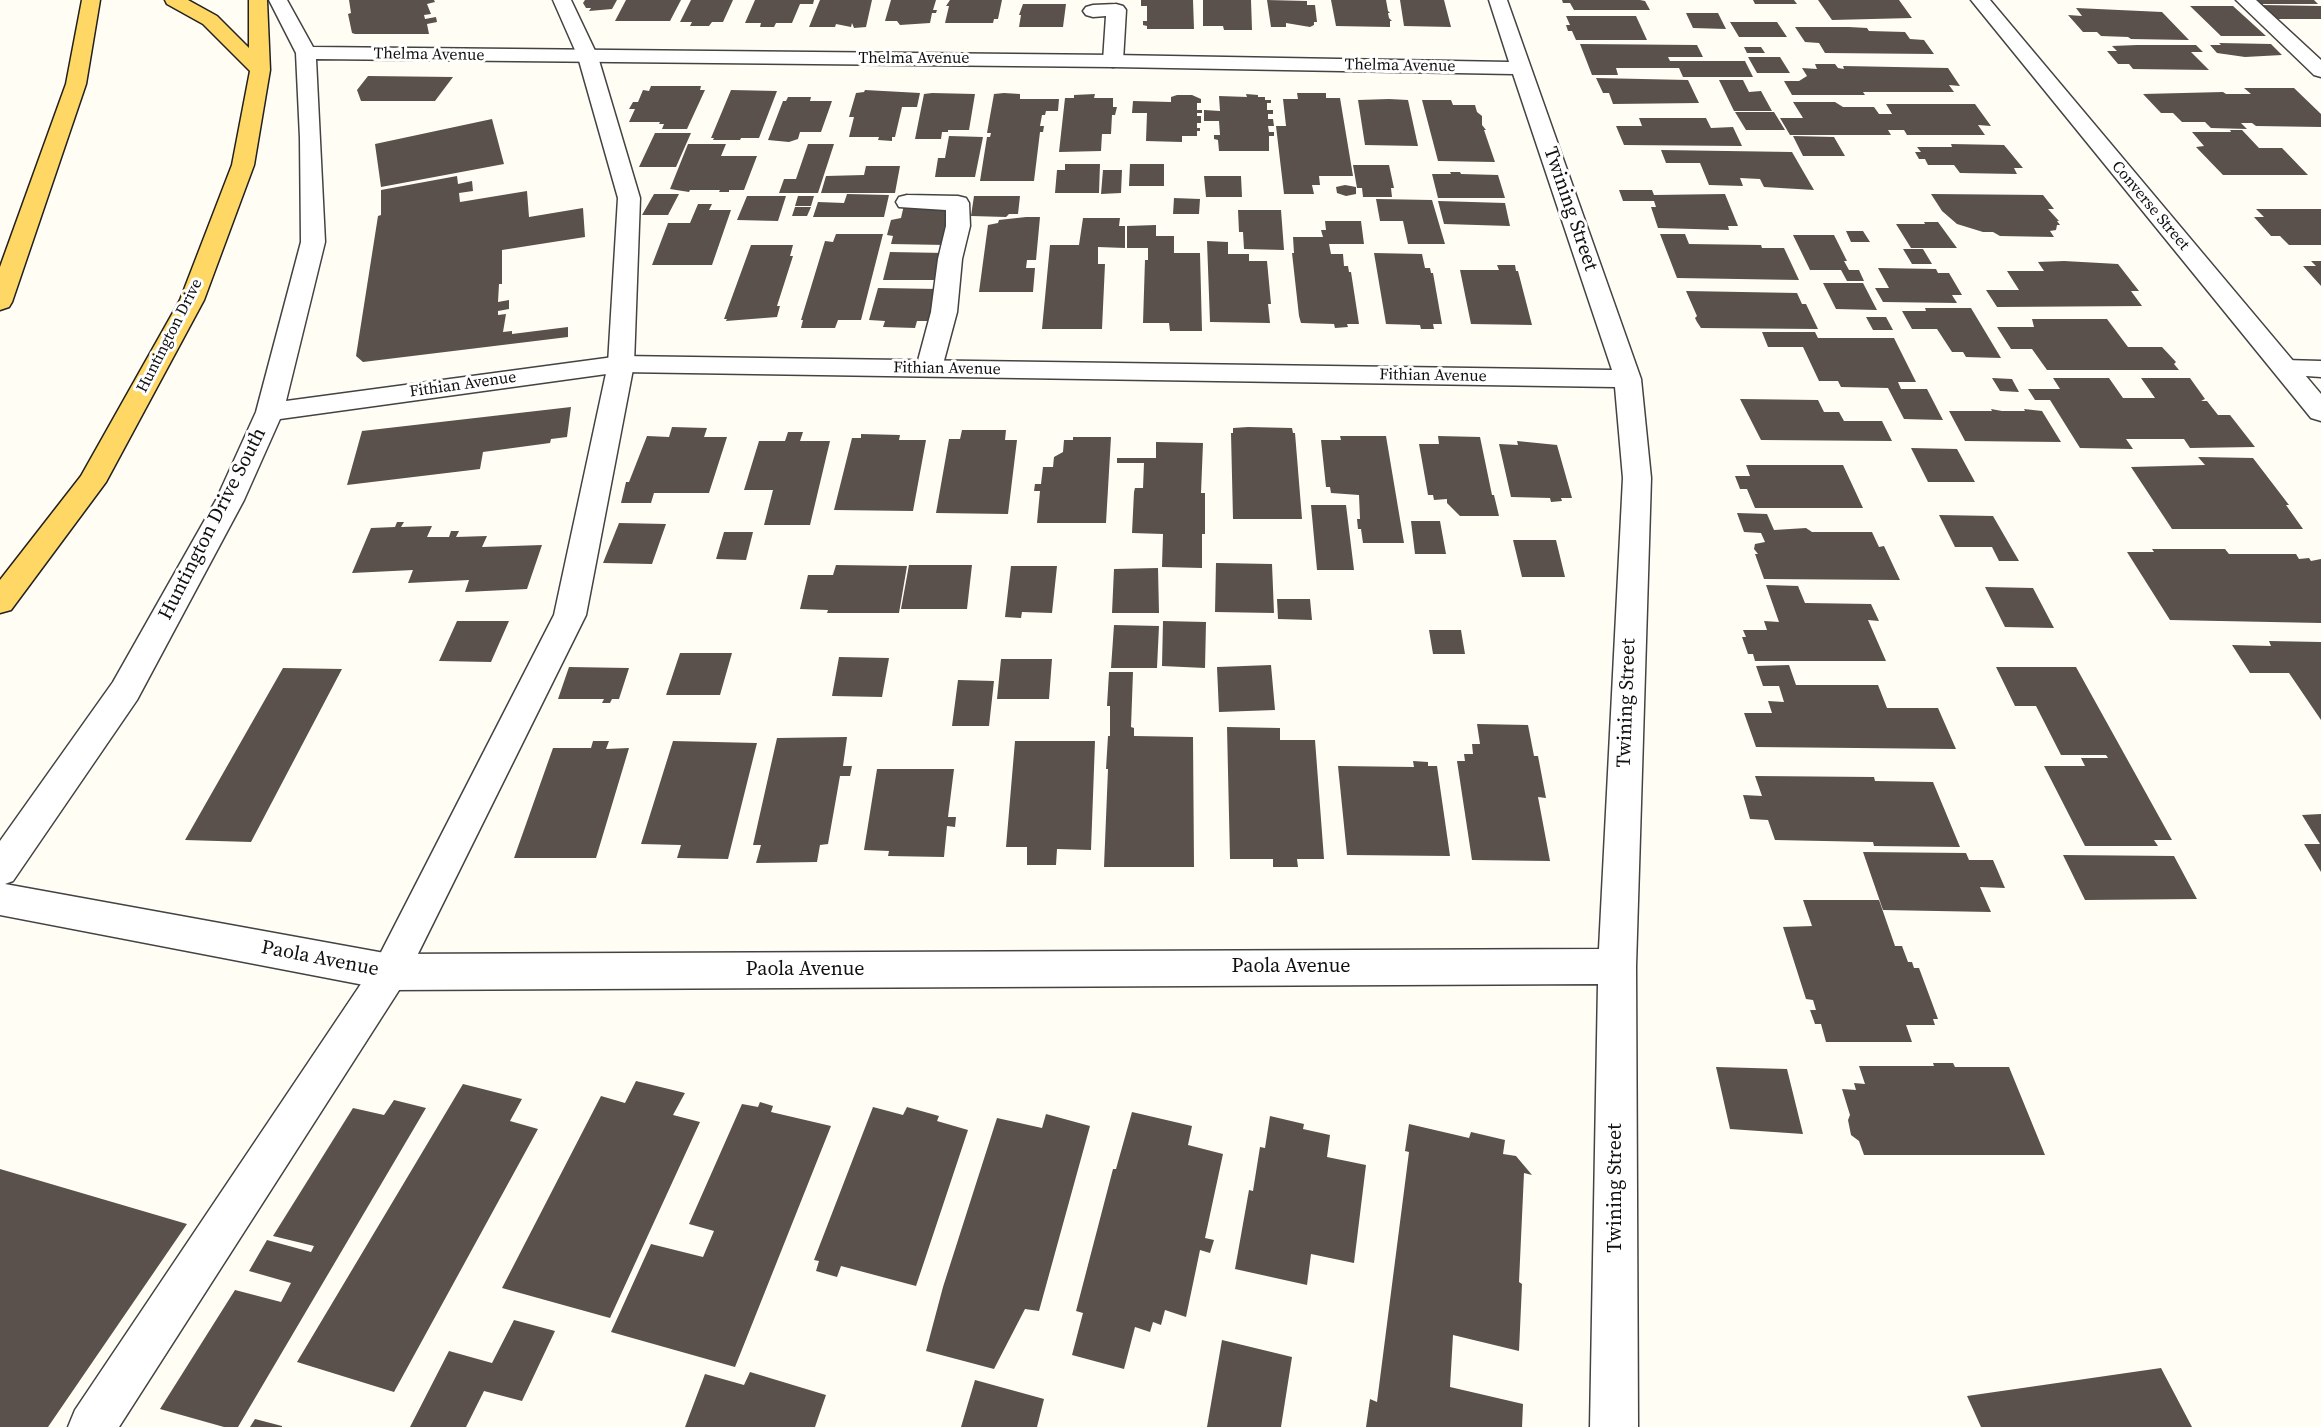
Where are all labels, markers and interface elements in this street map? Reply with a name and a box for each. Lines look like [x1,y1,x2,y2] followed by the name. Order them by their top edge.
[373,44,485,66] street label: Thelma Avenue
[859,49,969,69] street label: Thelma Avenue
[1344,55,1456,77] street label: Thelma Avenue
[1538,144,1602,274] street label: Twining Street
[2107,157,2193,255] street label: Converse Street
[133,276,207,396] street label: Huntington Drive
[893,358,1001,380] street label: Fithian Avenue
[1379,365,1487,387] street label: Fithian Avenue
[408,368,518,402] street label: Fithian Avenue
[154,424,272,624] street label: Huntington Drive South
[1613,638,1641,768] street label: Twining Street
[259,936,381,982] street label: Paola Avenue
[1232,955,1350,979] street label: Paola Avenue
[746,958,864,982] street label: Paola Avenue
[1604,1123,1628,1253] street label: Twining Street

